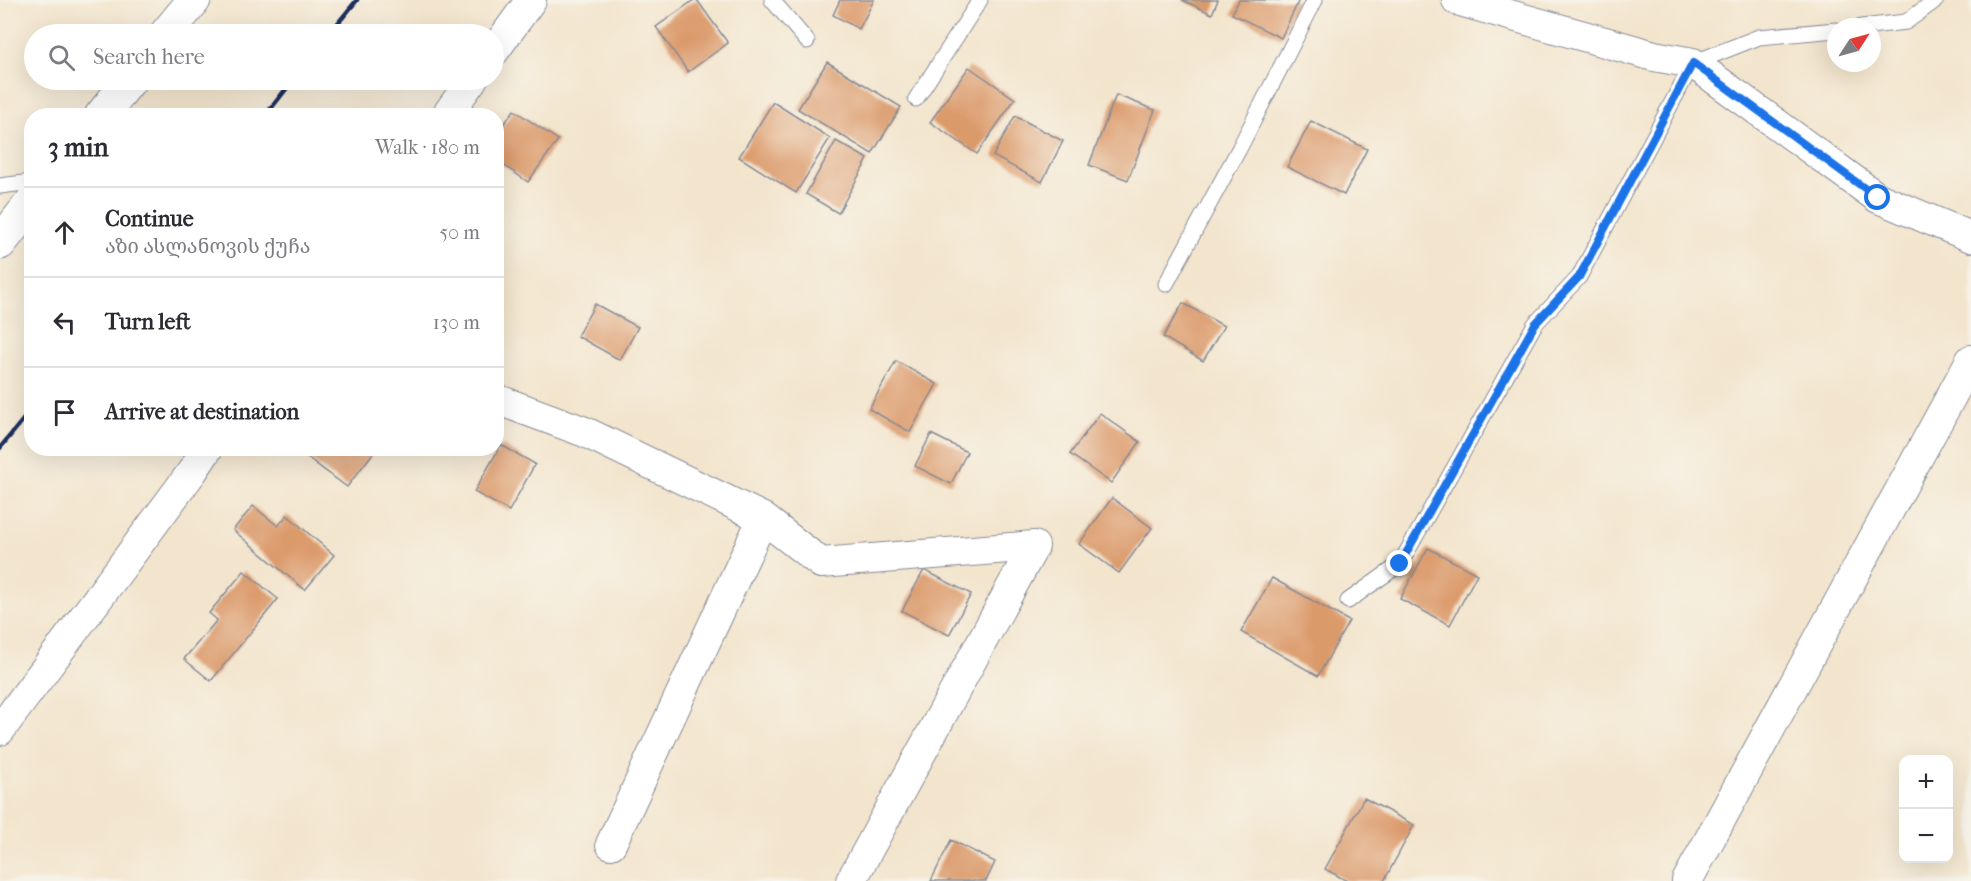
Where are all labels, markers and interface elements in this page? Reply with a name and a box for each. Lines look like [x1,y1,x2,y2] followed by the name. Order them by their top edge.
[1827,18,1881,72] north arrow
[24,24,504,90] search box
[45,41,78,74] icon: search
[93,44,205,70] text: Search here
[48,132,109,163] text: 3 min
[375,136,480,159] text: Walk · 180 m
[1864,184,1890,210] route start
[105,206,194,232] text: Continue
[48,216,81,249] icon: ahead
[439,221,480,244] text: 50 m
[105,235,311,258] text: აზი ასლანოვის ქუჩა
[48,306,81,339] icon: left
[105,309,191,335] text: Turn left
[433,311,480,334] text: 130 m
[48,396,81,429] icon: arrive
[105,399,299,425] text: Arrive at destination
[1386,550,1412,576] route end
[1899,755,1953,863] map controls
[1899,755,1953,809] button: +
[1899,809,1953,863] button: −

